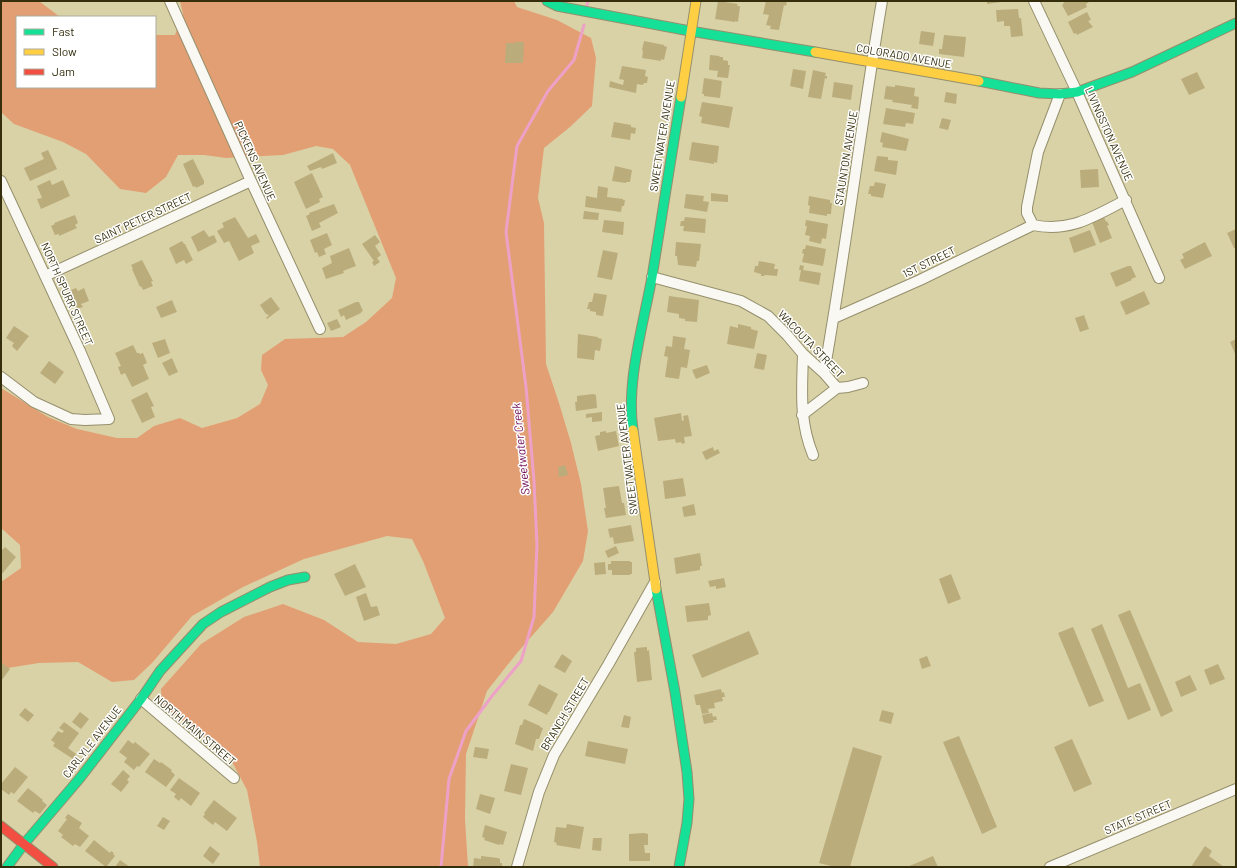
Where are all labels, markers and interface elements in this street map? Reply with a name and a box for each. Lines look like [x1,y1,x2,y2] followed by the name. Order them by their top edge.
[16,16,156,88] legend
[52,24,75,38] text: Fast
[855,41,953,70] street label: COLORADO AVENUE
[52,44,77,58] text: Slow
[52,64,75,78] text: Jam
[646,79,677,192] street label: SWEETWATER AVENUE
[1083,85,1136,183] street label: LIVINGSTON AVENUE
[832,109,859,206] street label: STAUNTON AVENUE
[232,119,279,203] street label: PICKENS AVENUE
[92,189,193,246] street label: SAINT PETER STREET
[39,240,96,347] street label: NORTH SPURR STREET
[900,243,957,280] street label: 1ST STREET
[776,307,847,380] street label: WACOUTA STREET
[508,402,532,496] water label: Sweetwater Creek
[613,402,640,516] street label: SWEETWATER AVENUE
[538,675,592,753] street label: BRANCH STREET
[152,692,239,768] street label: NORTH MAIN STREET
[59,703,124,780] street label: CARLYLE AVENUE
[1102,797,1173,837] street label: STATE STREET

